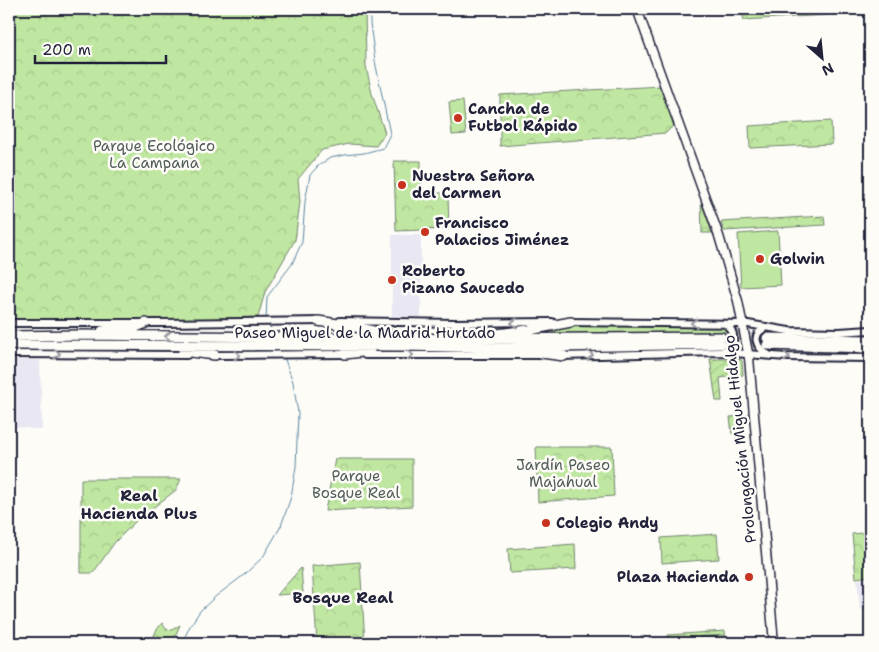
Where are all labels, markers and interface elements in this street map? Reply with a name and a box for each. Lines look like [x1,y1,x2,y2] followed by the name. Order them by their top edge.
[35,32,166,64] scale bar
[796,32,846,82] north arrow
[42,40,91,60] text: 200 m
[819,59,837,80] text: N
[468,99,578,136] place label: Cancha de Futbol Rápido
[452,112,464,124] marker: Cancha de Futbol Rápido
[93,136,215,173] park label: Parque Ecológico La Campana
[412,166,535,203] place label: Nuestra Señora del Carmen
[396,179,408,191] marker: Nuestra Señora del Carmen
[435,213,569,250] place label: Francisco Palacios Jiménez
[419,226,431,238] marker: Francisco Palacios Jiménez
[770,249,825,269] place label: Golwin
[754,253,766,265] marker: Golwin
[402,261,525,298] place label: Roberto Pizano Saucedo
[386,274,398,286] marker: Roberto Pizano Saucedo
[510,318,518,328] one-way arrow
[690,318,698,328] one-way arrow
[235,323,495,343] street label: Paseo Miguel de la Madrid Hurtado
[164,331,172,341] one-way arrow
[719,334,761,544] street label: Prolongación Miguel Hidalgo
[54,349,62,359] one-way arrow
[234,350,242,360] one-way arrow
[406,350,414,360] one-way arrow
[586,350,594,360] one-way arrow
[783,351,791,362] one-way arrow
[516,455,610,492] park label: Jardín Paseo Majahual
[312,466,400,503] park label: Parque Bosque Real
[81,485,197,524] district label: Real Hacienda Plus
[556,513,658,533] place label: Colegio Andy
[540,517,552,529] marker: Colegio Andy
[617,567,740,587] place label: Plaza Hacienda
[743,571,755,583] marker: Plaza Hacienda
[292,587,394,608] district label: Bosque Real

